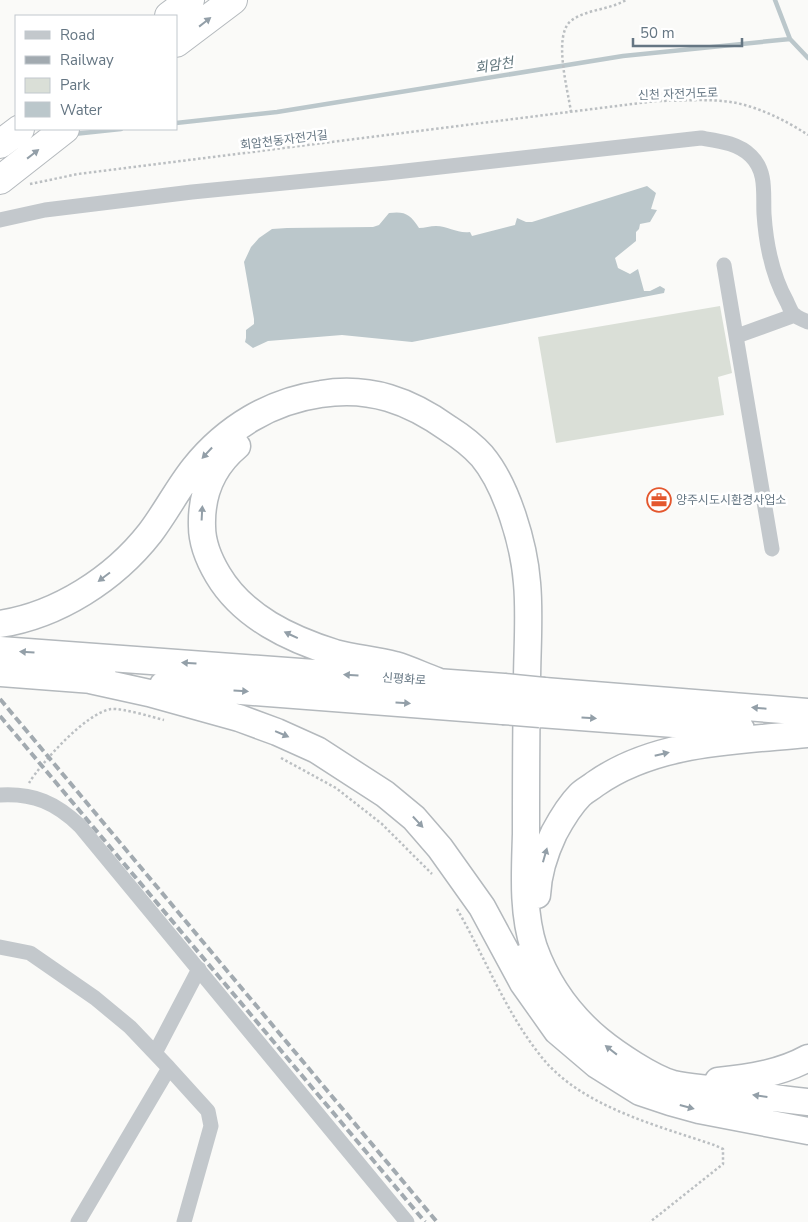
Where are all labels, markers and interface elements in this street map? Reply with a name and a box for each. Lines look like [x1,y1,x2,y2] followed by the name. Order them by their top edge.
[15,15,178,130] legend
[633,15,742,47] scale bar
[198,16,211,27] one-way arrow
[640,23,675,43] text: 50 m
[60,25,95,45] text: Road
[60,50,114,70] text: Railway
[474,53,516,78] water label: 회암천
[60,75,90,95] text: Park
[638,85,718,103] street label: 신천 자전거도로
[60,100,103,120] text: Water
[239,127,329,153] street label: 회암천동자전거길
[26,149,39,160] one-way arrow
[202,447,213,460] one-way arrow
[646,487,672,513] office icon: 양주시도시환경사업소
[676,492,786,508] place label: 양주시도시환경사업소
[199,505,207,521] one-way arrow
[97,572,111,582] one-way arrow
[284,631,298,639] one-way arrow
[18,647,34,655] one-way arrow
[180,659,196,667] one-way arrow
[381,669,427,689] street label: 신평화로
[342,671,358,679] one-way arrow
[233,687,249,695] one-way arrow
[395,699,411,707] one-way arrow
[751,704,767,712] one-way arrow
[581,714,597,722] one-way arrow
[275,731,289,739] one-way arrow
[654,750,669,758] one-way arrow
[412,816,424,828] one-way arrow
[541,848,549,863] one-way arrow
[605,1044,618,1055] one-way arrow
[751,1092,767,1100] one-way arrow
[679,1103,694,1111] one-way arrow

